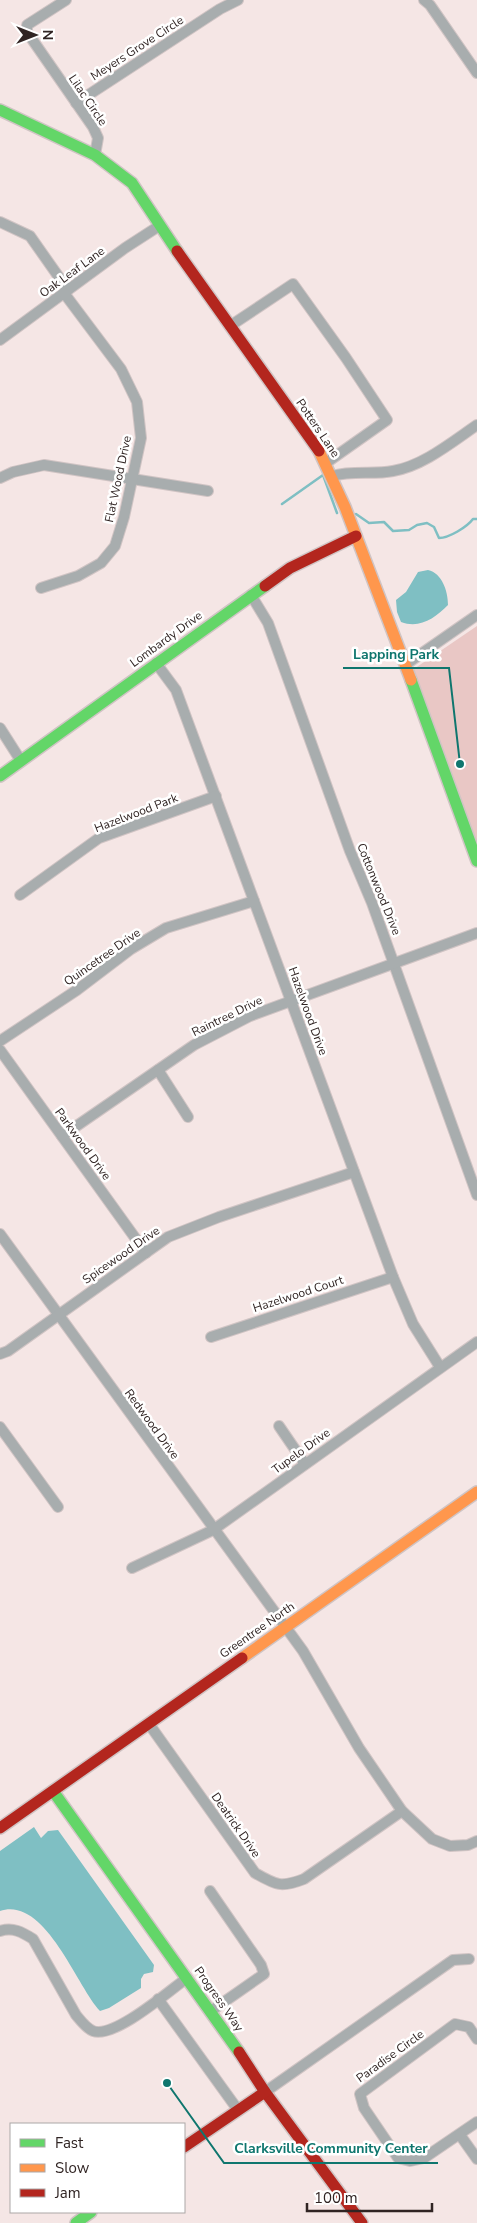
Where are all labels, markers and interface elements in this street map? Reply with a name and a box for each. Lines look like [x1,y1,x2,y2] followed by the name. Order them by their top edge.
[10,10,60,60] north arrow
[87,12,187,84] street label: Meyers Grove Circle
[38,30,57,40] text: N
[65,71,111,129] street label: Lilac Circle
[36,243,108,301] street label: Oak Leaf Lane
[292,395,344,461] street label: Potters Lane
[101,434,135,524] street label: Flat Wood Drive
[127,607,205,671] street label: Lombardy Drive
[343,639,449,668] callout: Lapping Park
[353,645,439,664] text: Lapping Park
[92,789,181,836] street label: Hazelwood Park
[353,841,405,937] street label: Cottonwood Drive
[61,925,143,989] street label: Quincetree Drive
[285,965,331,1057] street label: Hazelwood Drive
[189,992,265,1040] street label: Raintree Drive
[51,1105,115,1183] street label: Parkwood Drive
[79,1222,163,1288] street label: Spicewood Drive
[251,1272,346,1316] street label: Hazelwood Court
[121,1386,183,1462] street label: Redwood Drive
[269,1424,333,1478] street label: Tupelo Drive
[216,1598,298,1662] street label: Greentree North
[208,1789,264,1861] street label: Deatrick Drive
[191,1963,248,2035] street label: Progress Way
[353,2026,427,2086] street label: Paradise Circle
[10,2123,185,2213] legend
[55,2133,84,2153] text: Fast
[224,2134,438,2163] callout: Clarksville Community Center
[234,2139,428,2158] text: Clarksville Community Center
[55,2158,90,2178] text: Slow
[307,2180,432,2212] scale bar
[54,2183,81,2203] text: Jam
[314,2188,358,2208] text: 100 m

